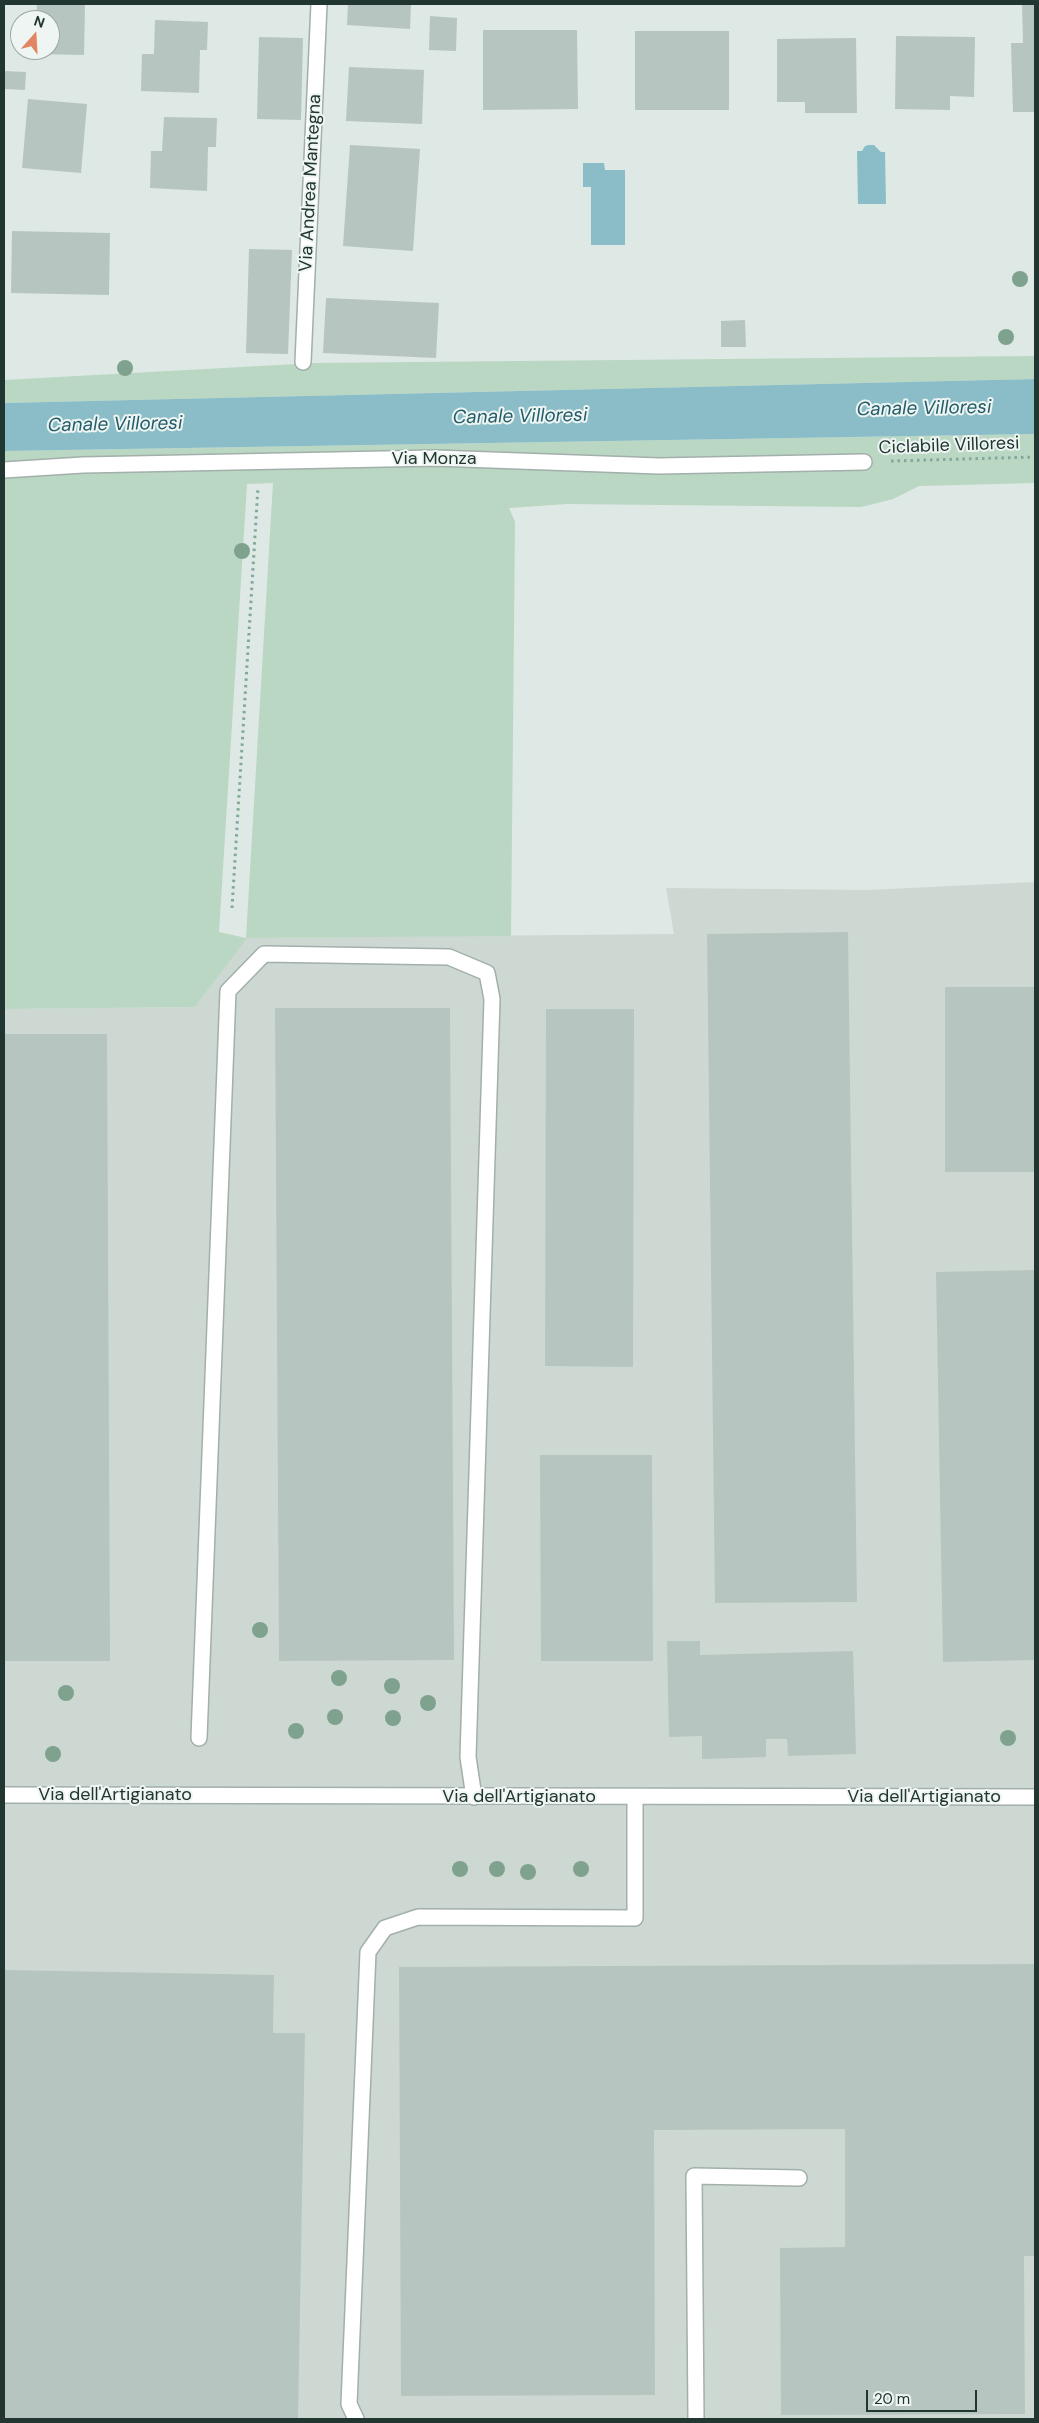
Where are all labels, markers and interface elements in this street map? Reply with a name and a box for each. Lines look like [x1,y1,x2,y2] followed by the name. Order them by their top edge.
[10,10,60,60] north arrow
[32,12,47,32] text: N
[296,94,326,272] street label: Via Andrea Mantegna
[856,396,992,422] water label: Canale Villoresi
[452,404,588,430] water label: Canale Villoresi
[47,412,183,438] water label: Canale Villoresi
[878,433,1020,459] street label: Ciclabile Villoresi
[391,448,477,470] street label: Via Monza
[38,1784,192,1806] street label: Via dell'Artigianato
[442,1786,596,1808] street label: Via dell'Artigianato
[847,1786,1001,1808] street label: Via dell'Artigianato
[869,2380,980,2412] scale bar
[874,2389,910,2409] text: 20 m

